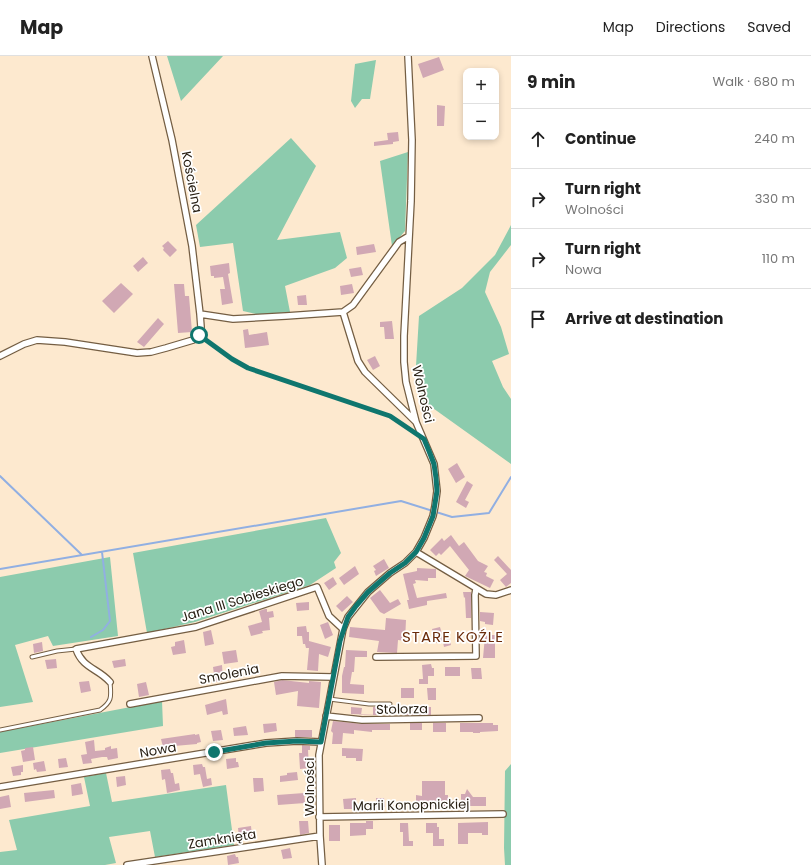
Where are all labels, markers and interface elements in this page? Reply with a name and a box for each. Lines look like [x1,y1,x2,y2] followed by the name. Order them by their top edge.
[20,14,63,41] text: Map
[603,17,634,37] text: Map
[656,17,725,37] text: Directions
[747,17,791,37] text: Saved
[463,68,499,140] map controls
[463,68,499,104] button: +
[527,70,576,94] text: 9 min
[712,72,795,91] text: Walk · 680 m
[463,104,499,140] button: −
[527,128,549,150] icon: ahead
[565,128,636,149] text: Continue
[754,129,795,148] text: 240 m
[177,150,207,214] street label: Kościelna
[565,178,641,199] text: Turn right
[527,188,549,210] icon: right
[755,189,795,208] text: 330 m
[565,200,624,219] text: Wolności
[565,238,641,259] text: Turn right
[527,248,549,270] icon: right
[762,249,795,268] text: 110 m
[565,260,602,279] text: Nowa
[527,308,549,330] icon: arrive
[565,308,723,329] text: Arrive at destination
[190,326,208,344] route start
[407,363,439,425] street label: Wolności
[178,571,306,627] street label: Jana III Sobieskiego
[402,626,504,647] district label: STARE KOŹLE
[197,659,261,689] street label: Smolenia
[376,699,428,719] street label: Stolorza
[138,737,178,763] street label: Nowa
[205,743,223,761] route end
[300,758,319,816] street label: Wolności
[352,794,470,816] street label: Marii Konopnickiej
[186,824,258,854] street label: Zamknięta

